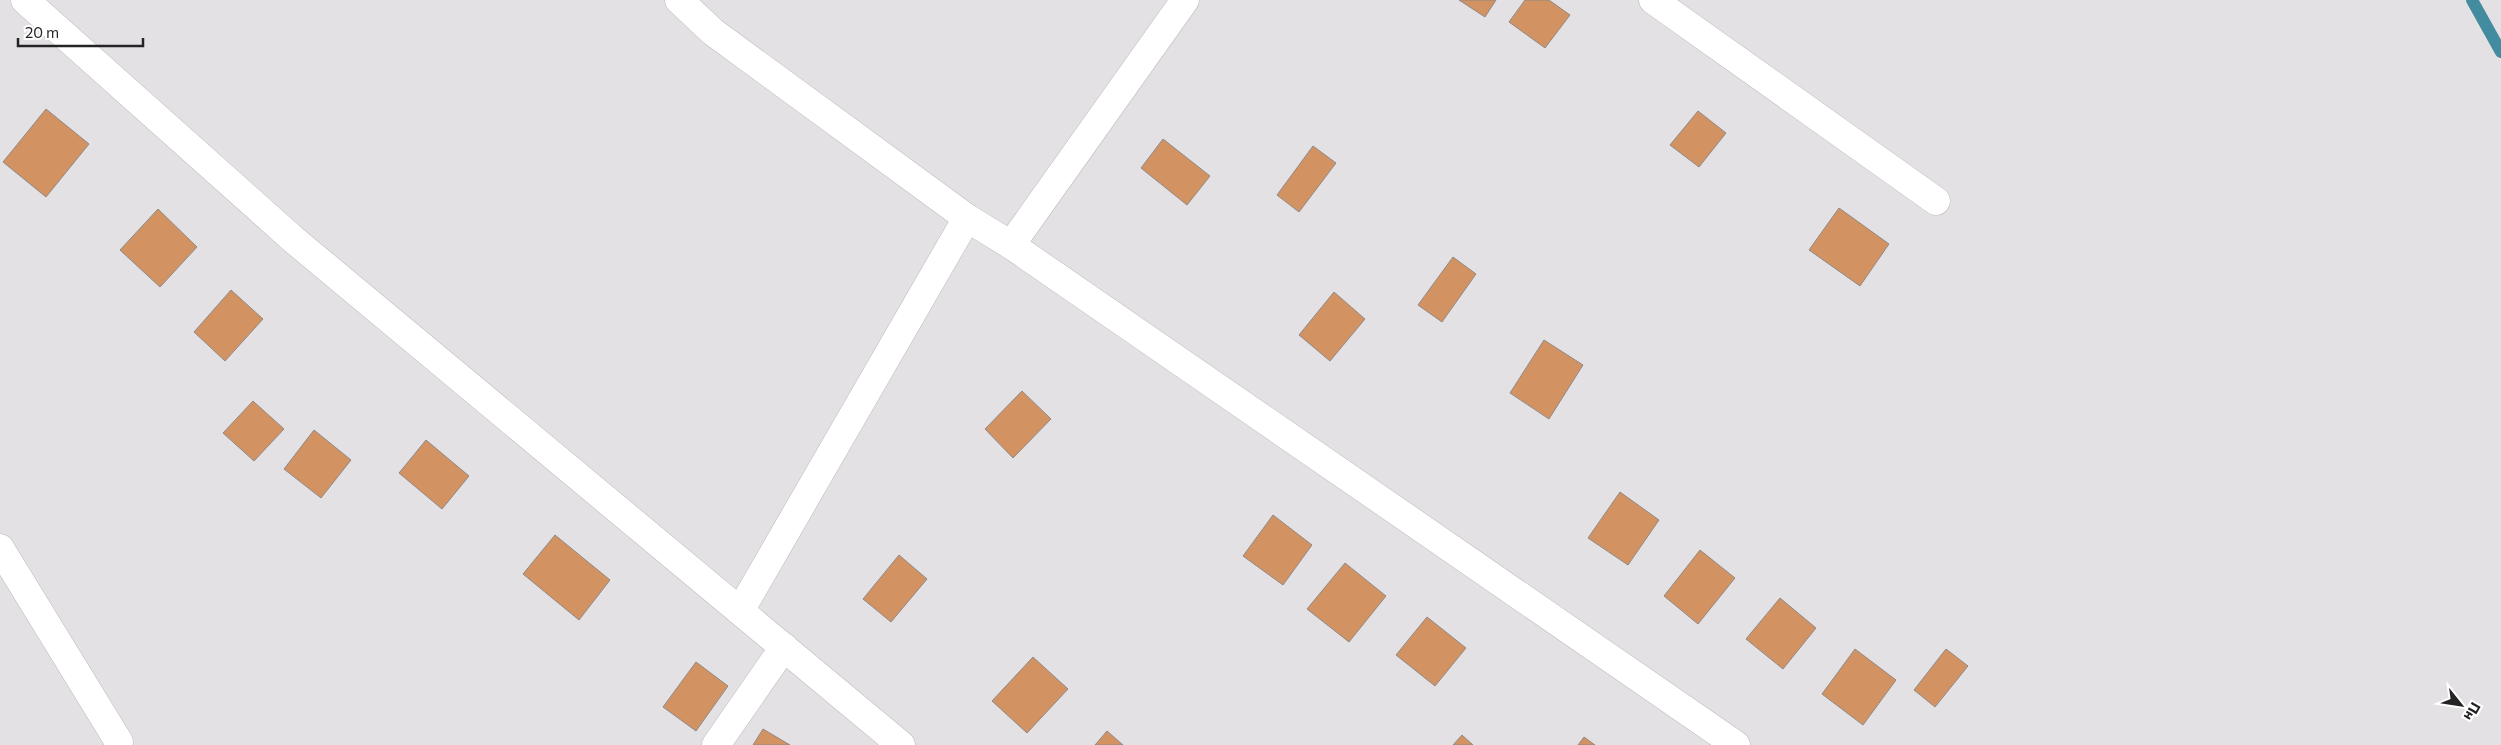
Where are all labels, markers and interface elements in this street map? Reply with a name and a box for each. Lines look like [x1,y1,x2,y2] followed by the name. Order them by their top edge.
[18,15,142,47] scale bar
[25,23,59,41] text: 20 m
[2436,680,2486,730] north arrow
[2461,699,2485,724] text: Пн

